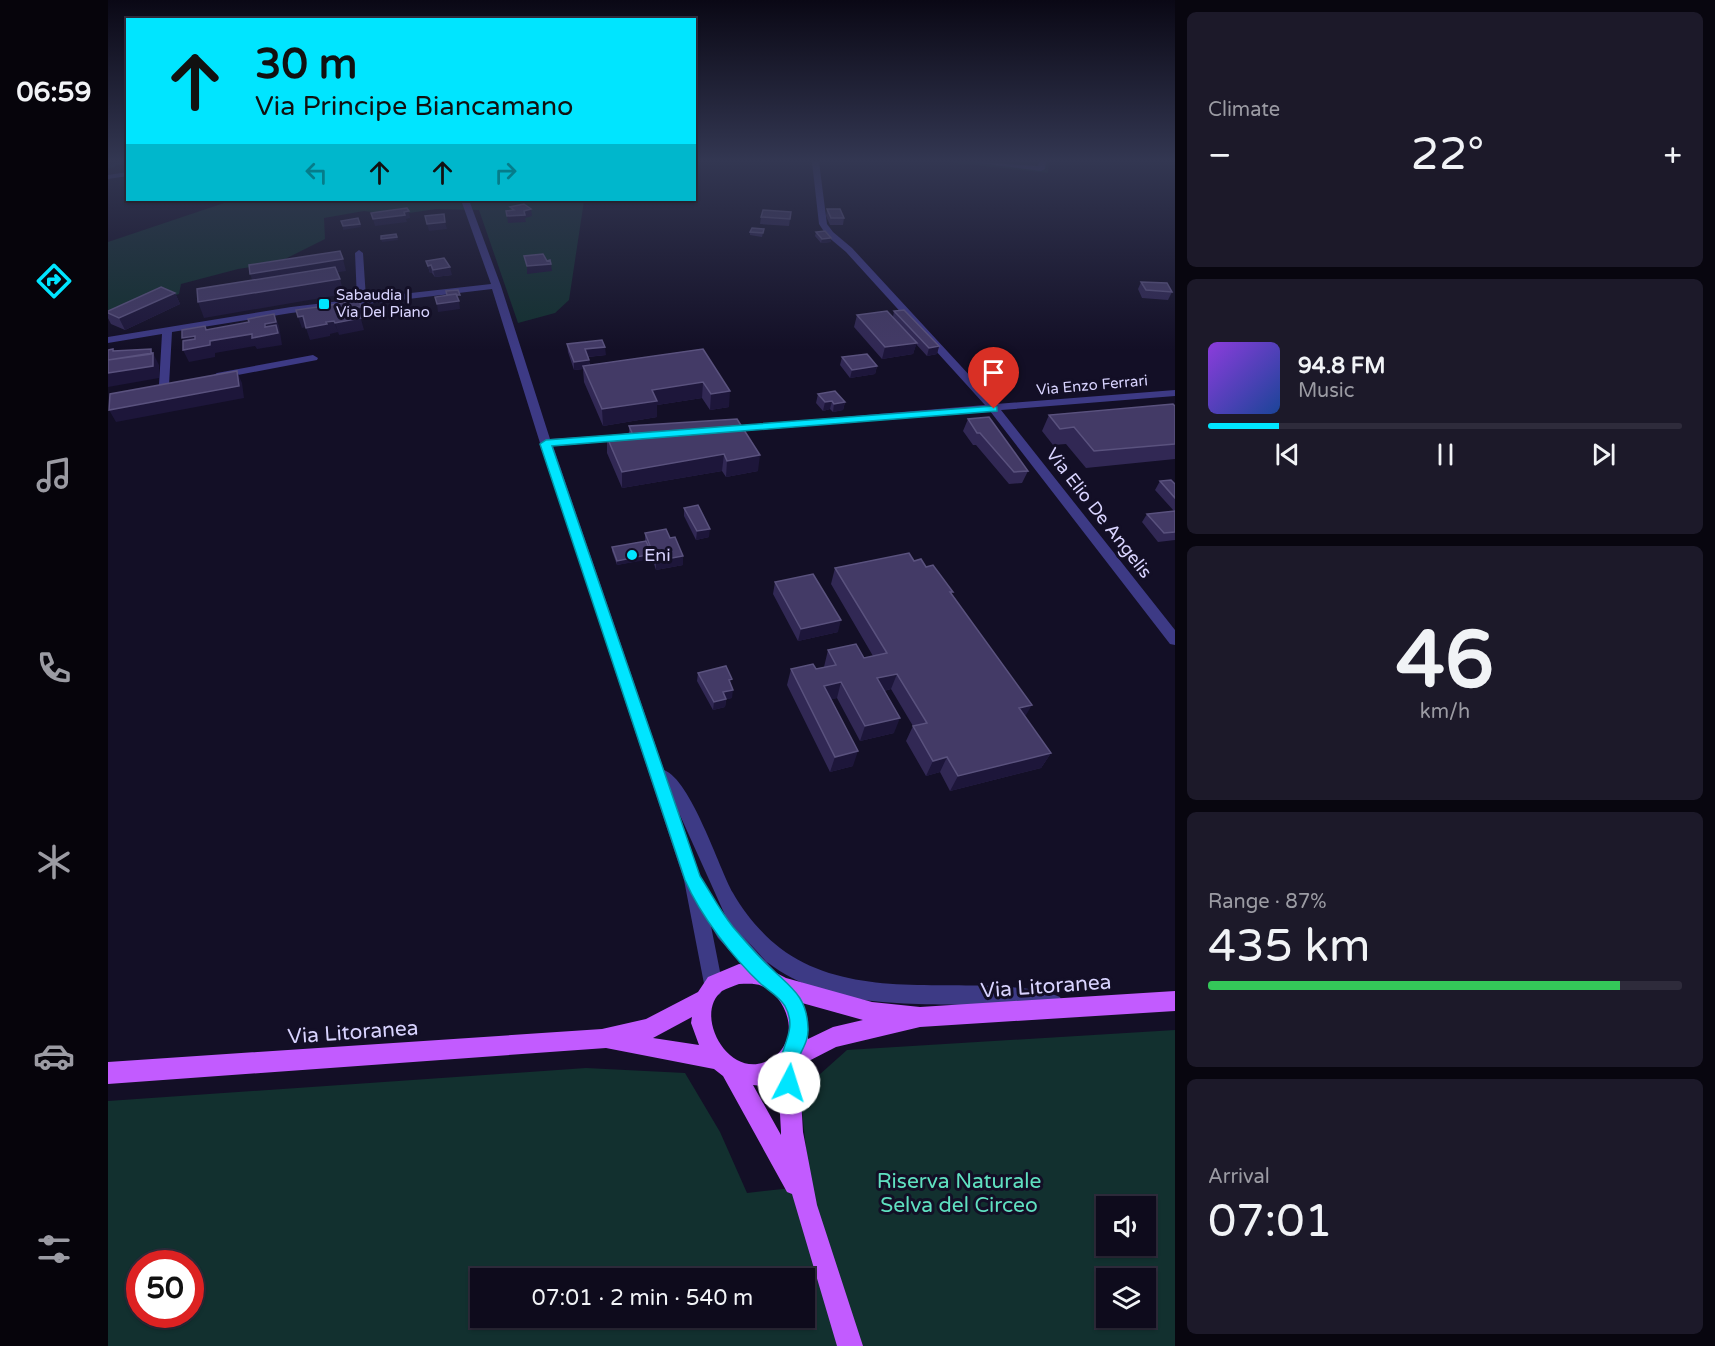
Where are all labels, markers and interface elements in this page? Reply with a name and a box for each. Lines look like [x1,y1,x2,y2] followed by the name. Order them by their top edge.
[255,39,357,90] text: 30 m
[156,42,234,120] icon: ahead
[17,76,91,109] text: 06:59
[255,90,574,123] text: Via Principe Biancamano
[1208,98,1280,122] text: Climate
[1411,128,1484,182] text: 22°
[1208,136,1232,175] text: −
[1663,136,1682,175] text: +
[300,156,333,189] icon: left
[363,156,396,189] icon: ahead
[426,156,459,189] icon: ahead
[489,156,522,189] icon: right
[33,260,75,302] icon: directions
[336,286,430,321] place label: Sabaudia | Via Del Piano
[317,297,331,311] marker: Sabaudia | Via Del Piano
[968,347,1019,409] pin
[1298,353,1385,379] text: 94.8 FM
[977,356,1010,389] icon: arrive
[1036,371,1148,399] street label: Via Enzo Ferrari
[1298,379,1354,403] text: Music
[1271,438,1304,471] icon: previous
[1429,438,1462,471] icon: pause
[1587,438,1620,471] icon: next
[1041,444,1157,582] street label: Via Elio De Angelis
[33,454,75,496] icon: music
[644,544,671,566] place label: Eni
[625,548,639,562] marker: Eni
[1396,614,1494,708] text: 46
[33,647,75,689] icon: phone
[1420,700,1470,724] text: km/h
[33,841,75,883] icon: climate
[1208,890,1327,914] text: Range · 87%
[1208,920,1370,974] text: 435 km
[980,969,1112,1004] street label: Via Litoranea
[287,1015,419,1050] street label: Via Litoranea
[33,1035,75,1077] icon: car
[757,1051,821,1115] position arrow
[1208,1165,1270,1189] text: Arrival
[877,1169,1041,1218] park label: Riserva Naturale Selva del Circeo
[1208,1195,1333,1249] text: 07:01
[1096,1196,1156,1328] map controls
[1096,1196,1156,1256] button: sound
[33,1228,75,1270] icon: filters
[126,1250,204,1328] speed limit sign: 50
[1096,1268,1156,1328] button: layers
[532,1285,753,1311] text: 07:01 · 2 min · 540 m

